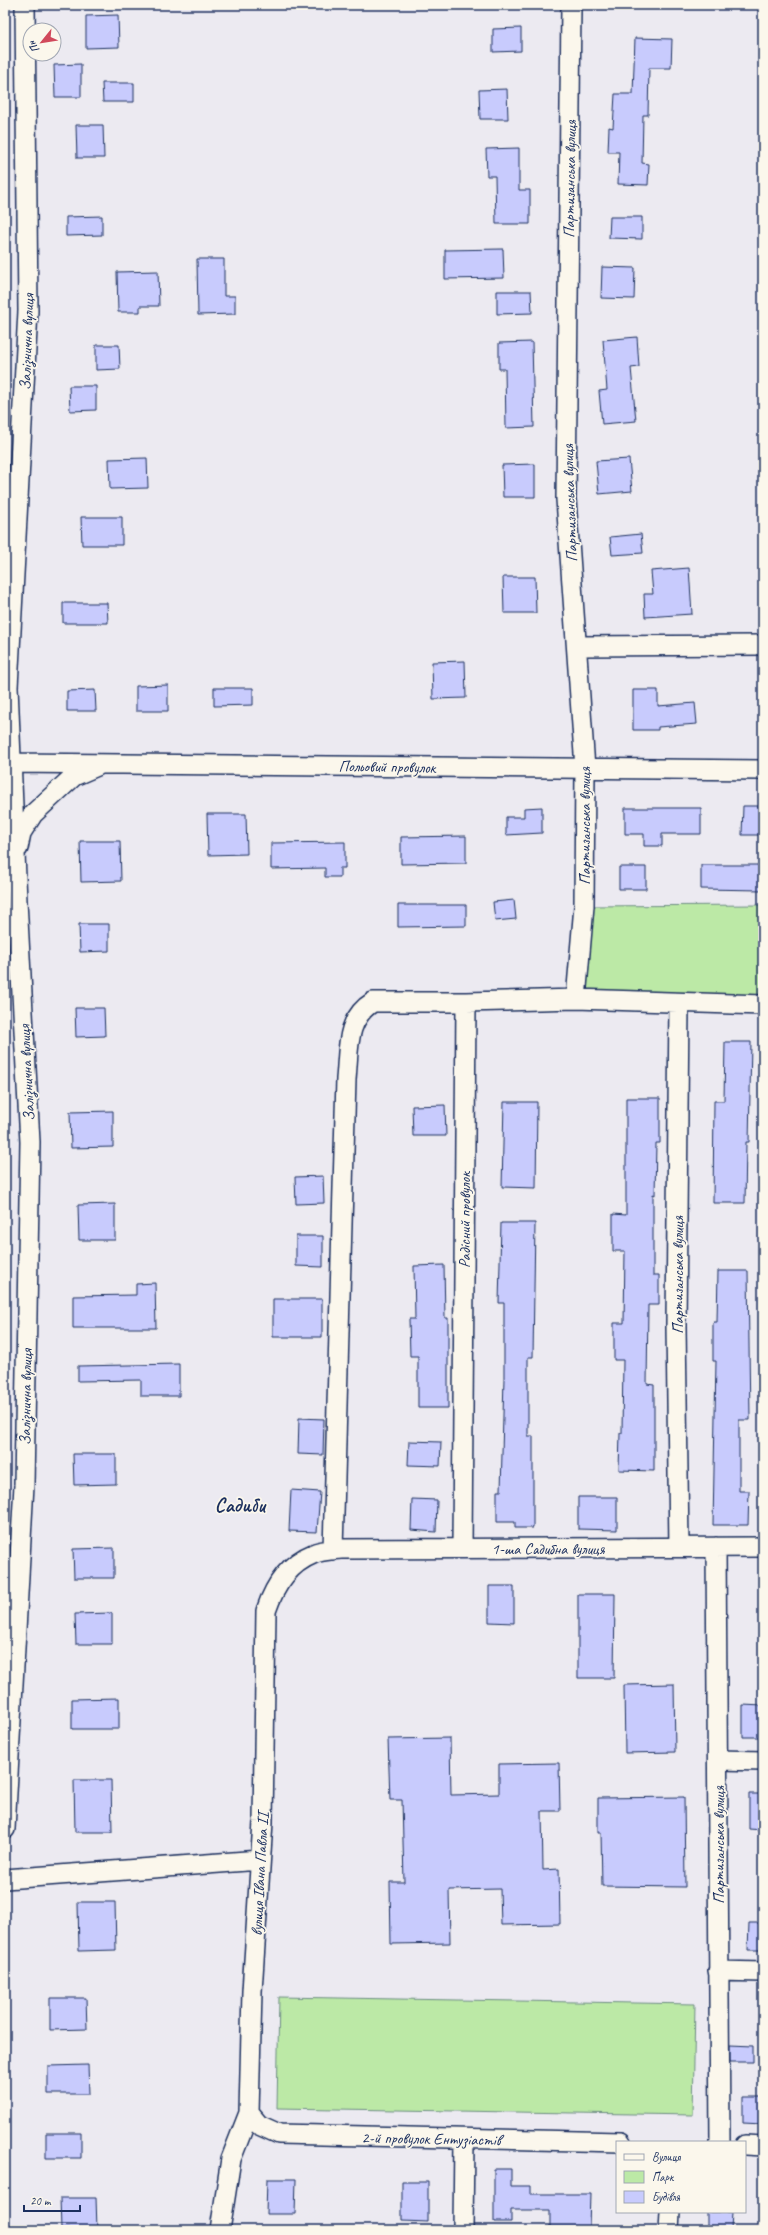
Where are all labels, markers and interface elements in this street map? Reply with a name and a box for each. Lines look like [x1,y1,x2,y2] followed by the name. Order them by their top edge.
[22,22,62,62] north arrow
[24,38,42,55] text: Пн
[559,119,581,238] street label: Партизанська вулиця
[15,293,39,391] street label: Залізнична вулиця
[558,443,582,562] street label: Партизанська вулиця
[338,756,437,778] street label: Польовий провулок
[575,766,595,885] street label: Партизанська вулиця
[14,1023,40,1122] street label: Залізнична вулиця
[455,1171,475,1268] street label: Радісний провулок
[668,1215,688,1334] street label: Партизанська вулиця
[15,1348,37,1445] street label: Залізнична вулиця
[215,1493,267,1518] district label: Садиби
[491,1539,606,1559] street label: 1-ша Садибна вулиця
[709,1785,729,1904] street label: Партизанська вулиця
[247,1808,273,1936] street label: вулиця Івана Павла II
[361,2128,505,2150] street label: 2-й провулок Ентузіастів
[616,2141,746,2213] legend
[652,2149,681,2165] text: Вулиця
[652,2169,675,2185] text: Парк
[24,2187,80,2213] scale bar
[652,2189,681,2205] text: Будівля
[30,2193,52,2209] text: 20 m

